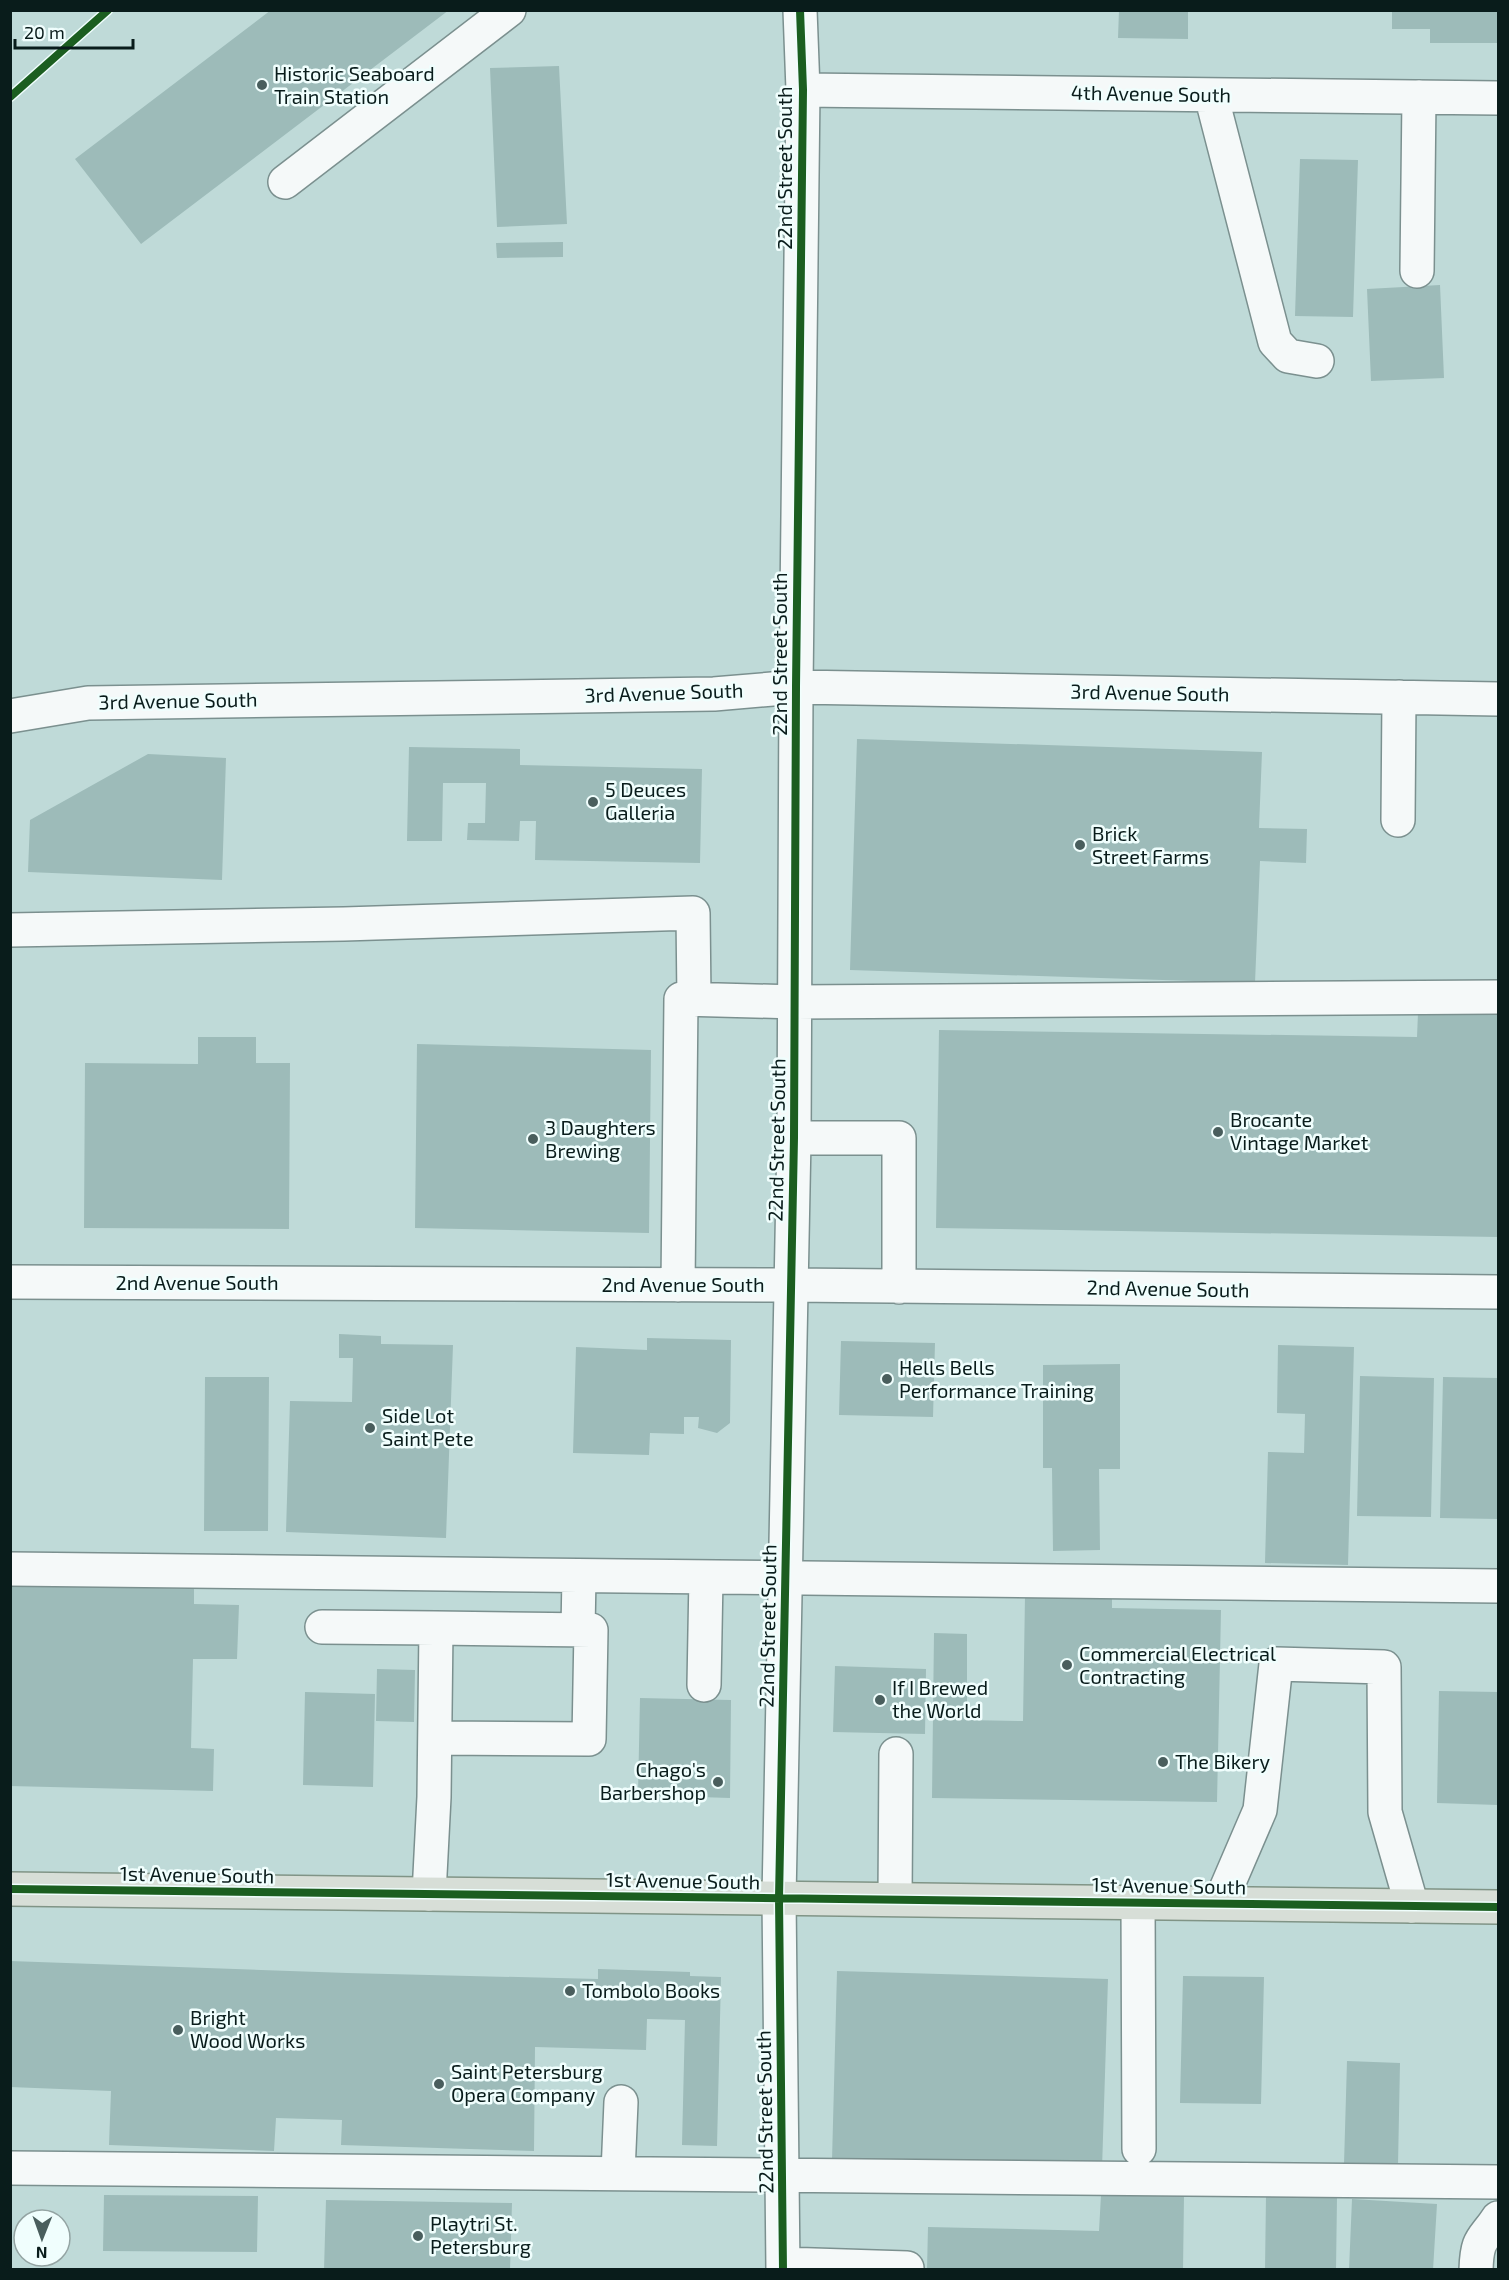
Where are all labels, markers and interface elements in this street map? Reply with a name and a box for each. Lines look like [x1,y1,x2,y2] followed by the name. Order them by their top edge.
[15,12,134,50] scale bar
[24,21,65,43] text: 20 m
[274,61,435,108] place label: Historic Seaboard Train Station
[255,78,269,92] marker: Historic Seaboard Train Station
[1071,80,1231,106] street label: 4th Avenue South
[772,86,796,250] street label: 22nd Street South
[767,572,791,736] street label: 22nd Street South
[584,677,744,707] street label: 3rd Avenue South
[1070,679,1230,705] street label: 3rd Avenue South
[98,687,258,713] street label: 3rd Avenue South
[605,777,686,824] place label: 5 Deuces Galleria
[586,795,600,809] marker: 5 Deuces Galleria
[1092,821,1209,868] place label: Brick Street Farms
[1073,838,1087,852] marker: Brick Street Farms
[763,1058,789,1222] street label: 22nd Street South
[1230,1107,1369,1154] place label: Brocante Vintage Market
[545,1115,656,1162] place label: 3 Daughters Brewing
[1211,1125,1225,1139] marker: Brocante Vintage Market
[526,1132,540,1146] marker: 3 Daughters Brewing
[116,1270,279,1294] street label: 2nd Avenue South
[602,1272,765,1296] street label: 2nd Avenue South
[1086,1275,1250,1301] street label: 2nd Avenue South
[899,1355,1094,1402] place label: Hells Bells Performance Training
[880,1372,894,1386] marker: Hells Bells Performance Training
[382,1403,474,1450] place label: Side Lot Saint Pete
[363,1421,377,1435] marker: Side Lot Saint Pete
[754,1544,780,1708] street label: 22nd Street South
[1079,1641,1276,1688] place label: Commercial Electrical Contracting
[1060,1658,1074,1672] marker: Commercial Electrical Contracting
[892,1675,988,1722] place label: If I Brewed the World
[873,1693,887,1707] marker: If I Brewed the World
[1175,1749,1270,1773] place label: The Bikery
[1156,1755,1170,1769] marker: The Bikery
[600,1757,706,1804] place label: Chago's Barbershop
[711,1775,725,1789] marker: Chago's Barbershop
[120,1861,274,1887] street label: 1st Avenue South
[606,1867,760,1893] street label: 1st Avenue South
[1092,1872,1246,1898] street label: 1st Avenue South
[582,1978,720,2002] place label: Tombolo Books
[563,1984,577,1998] marker: Tombolo Books
[190,2005,305,2052] place label: Bright Wood Works
[171,2023,185,2037] marker: Bright Wood Works
[751,2030,777,2194] street label: 22nd Street South
[451,2059,603,2106] place label: Saint Petersburg Opera Company
[432,2077,446,2091] marker: Saint Petersburg Opera Company
[12,2208,72,2268] north arrow
[430,2211,531,2258] place label: Playtri St. Petersburg
[411,2229,425,2243] marker: Playtri St. Petersburg
[36,2244,48,2263] text: N

